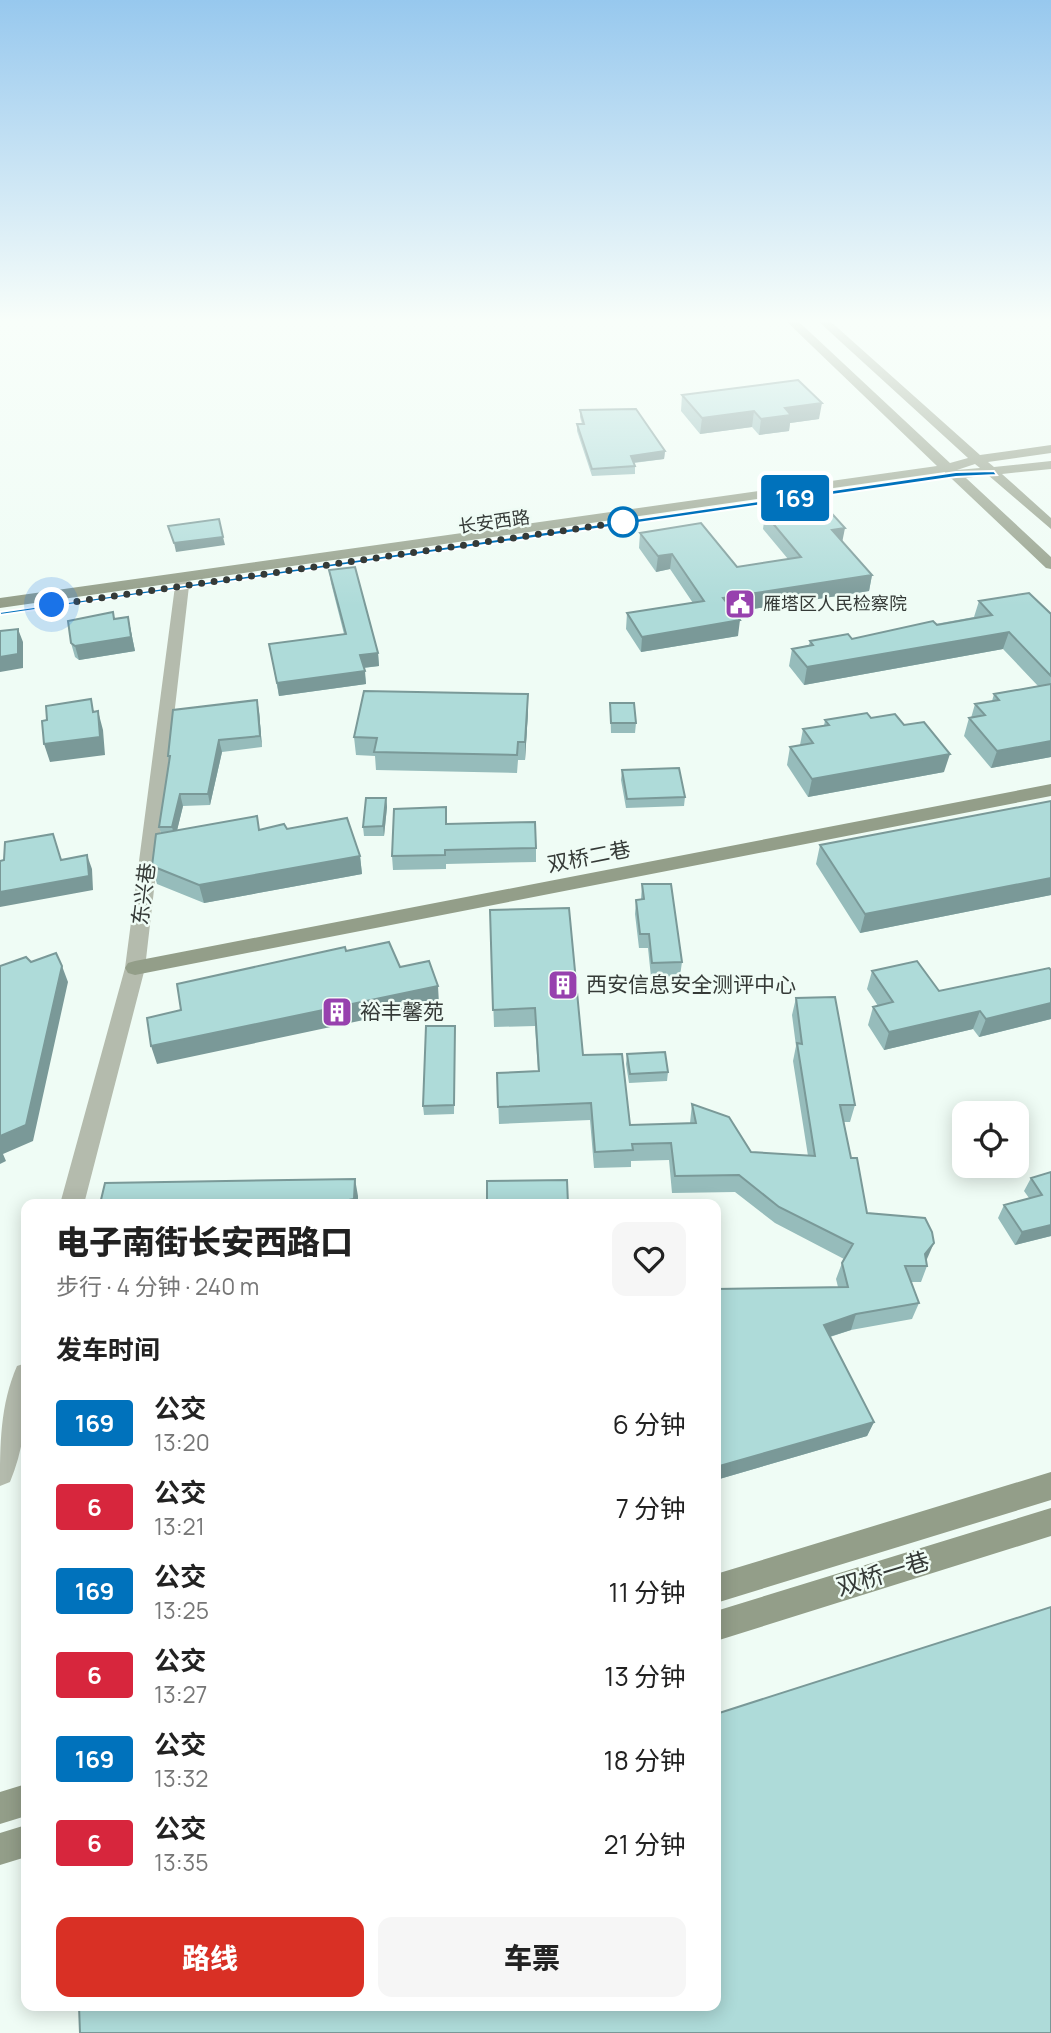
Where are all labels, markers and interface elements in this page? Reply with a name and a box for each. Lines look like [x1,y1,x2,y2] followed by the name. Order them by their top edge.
[755,475,835,521] line badge: 169
[775,481,815,514] text: 169
[457,504,531,538] street label: 长安西路
[608,507,638,537] unlabelled marker
[34,587,69,622] your location
[723,587,757,621] public building icon: 雁塔区人民检察院
[763,591,907,615] place label: 雁塔区人民检察院
[545,834,633,878] street label: 双桥二巷
[125,861,161,927] street label: 东兴巷
[546,968,580,1002] building icon: 西安信息安全测评中心
[586,970,796,998] place label: 西安信息安全测评中心
[320,995,354,1029] building icon: 裕丰馨苑
[360,997,444,1025] place label: 裕丰馨苑
[952,1101,1029,1178] map controls
[952,1101,1029,1178] button: locate
[56,1219,353,1264] text: 电子南街长安西路口
[612,1222,686,1296] button: heart
[56,1270,259,1302] text: 步行 · 4 分钟 · 240 m
[56,1331,160,1367] text: 发车时间
[154,1390,206,1426] text: 公交
[75,1406,114,1439] text: 169
[613,1406,686,1442] text: 6 分钟
[154,1426,210,1458] text: 13:20
[154,1474,206,1510] text: 公交
[87,1490,102,1523] text: 6
[616,1490,686,1526] text: 7 分钟
[154,1510,205,1542] text: 13:21
[832,1543,933,1602] street label: 双桥一巷
[154,1558,206,1594] text: 公交
[75,1574,114,1607] text: 169
[609,1574,686,1610] text: 11 分钟
[154,1594,209,1626] text: 13:25
[154,1642,206,1678] text: 公交
[87,1658,102,1691] text: 6
[604,1658,686,1694] text: 13 分钟
[154,1678,207,1710] text: 13:27
[154,1726,206,1762] text: 公交
[75,1742,114,1775] text: 169
[604,1742,686,1778] text: 18 分钟
[154,1762,208,1794] text: 13:32
[154,1810,206,1846] text: 公交
[87,1826,102,1859] text: 6
[604,1826,686,1862] text: 21 分钟
[154,1846,209,1878] text: 13:35
[56,1917,364,1997] button: 路线
[378,1917,686,1997] button: 车票

